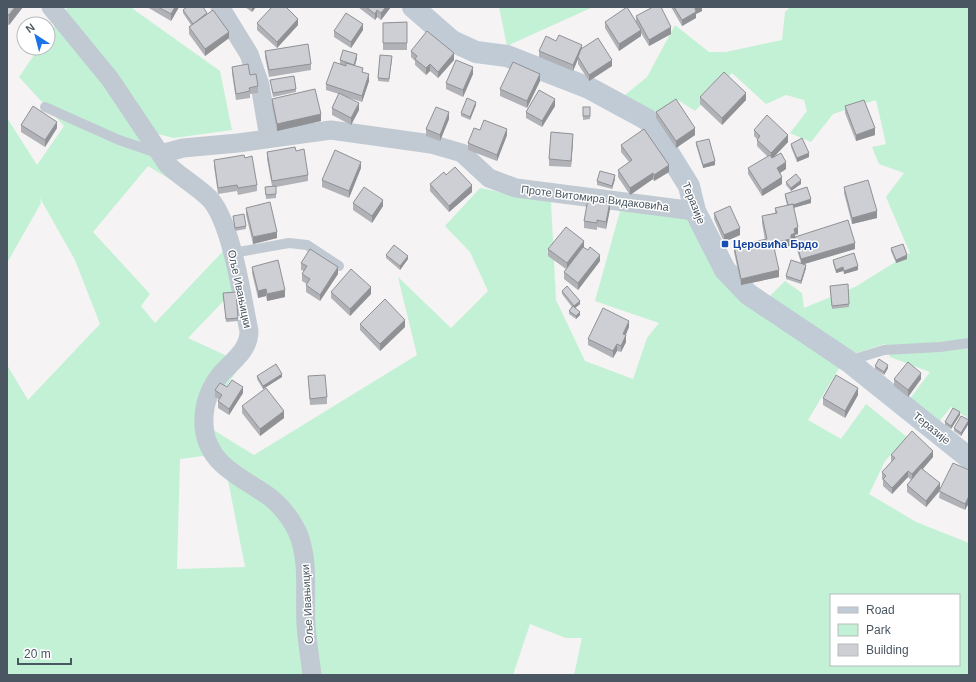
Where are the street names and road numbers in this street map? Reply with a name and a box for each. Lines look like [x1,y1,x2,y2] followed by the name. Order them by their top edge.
[680,180,708,226] street label: Теразије
[520,183,670,213] street label: Проте Витомира Видаковића
[226,249,254,329] street label: Оље Ивањицки
[911,409,953,447] street label: Теразије
[299,564,315,644] street label: Оље Ивањицки

